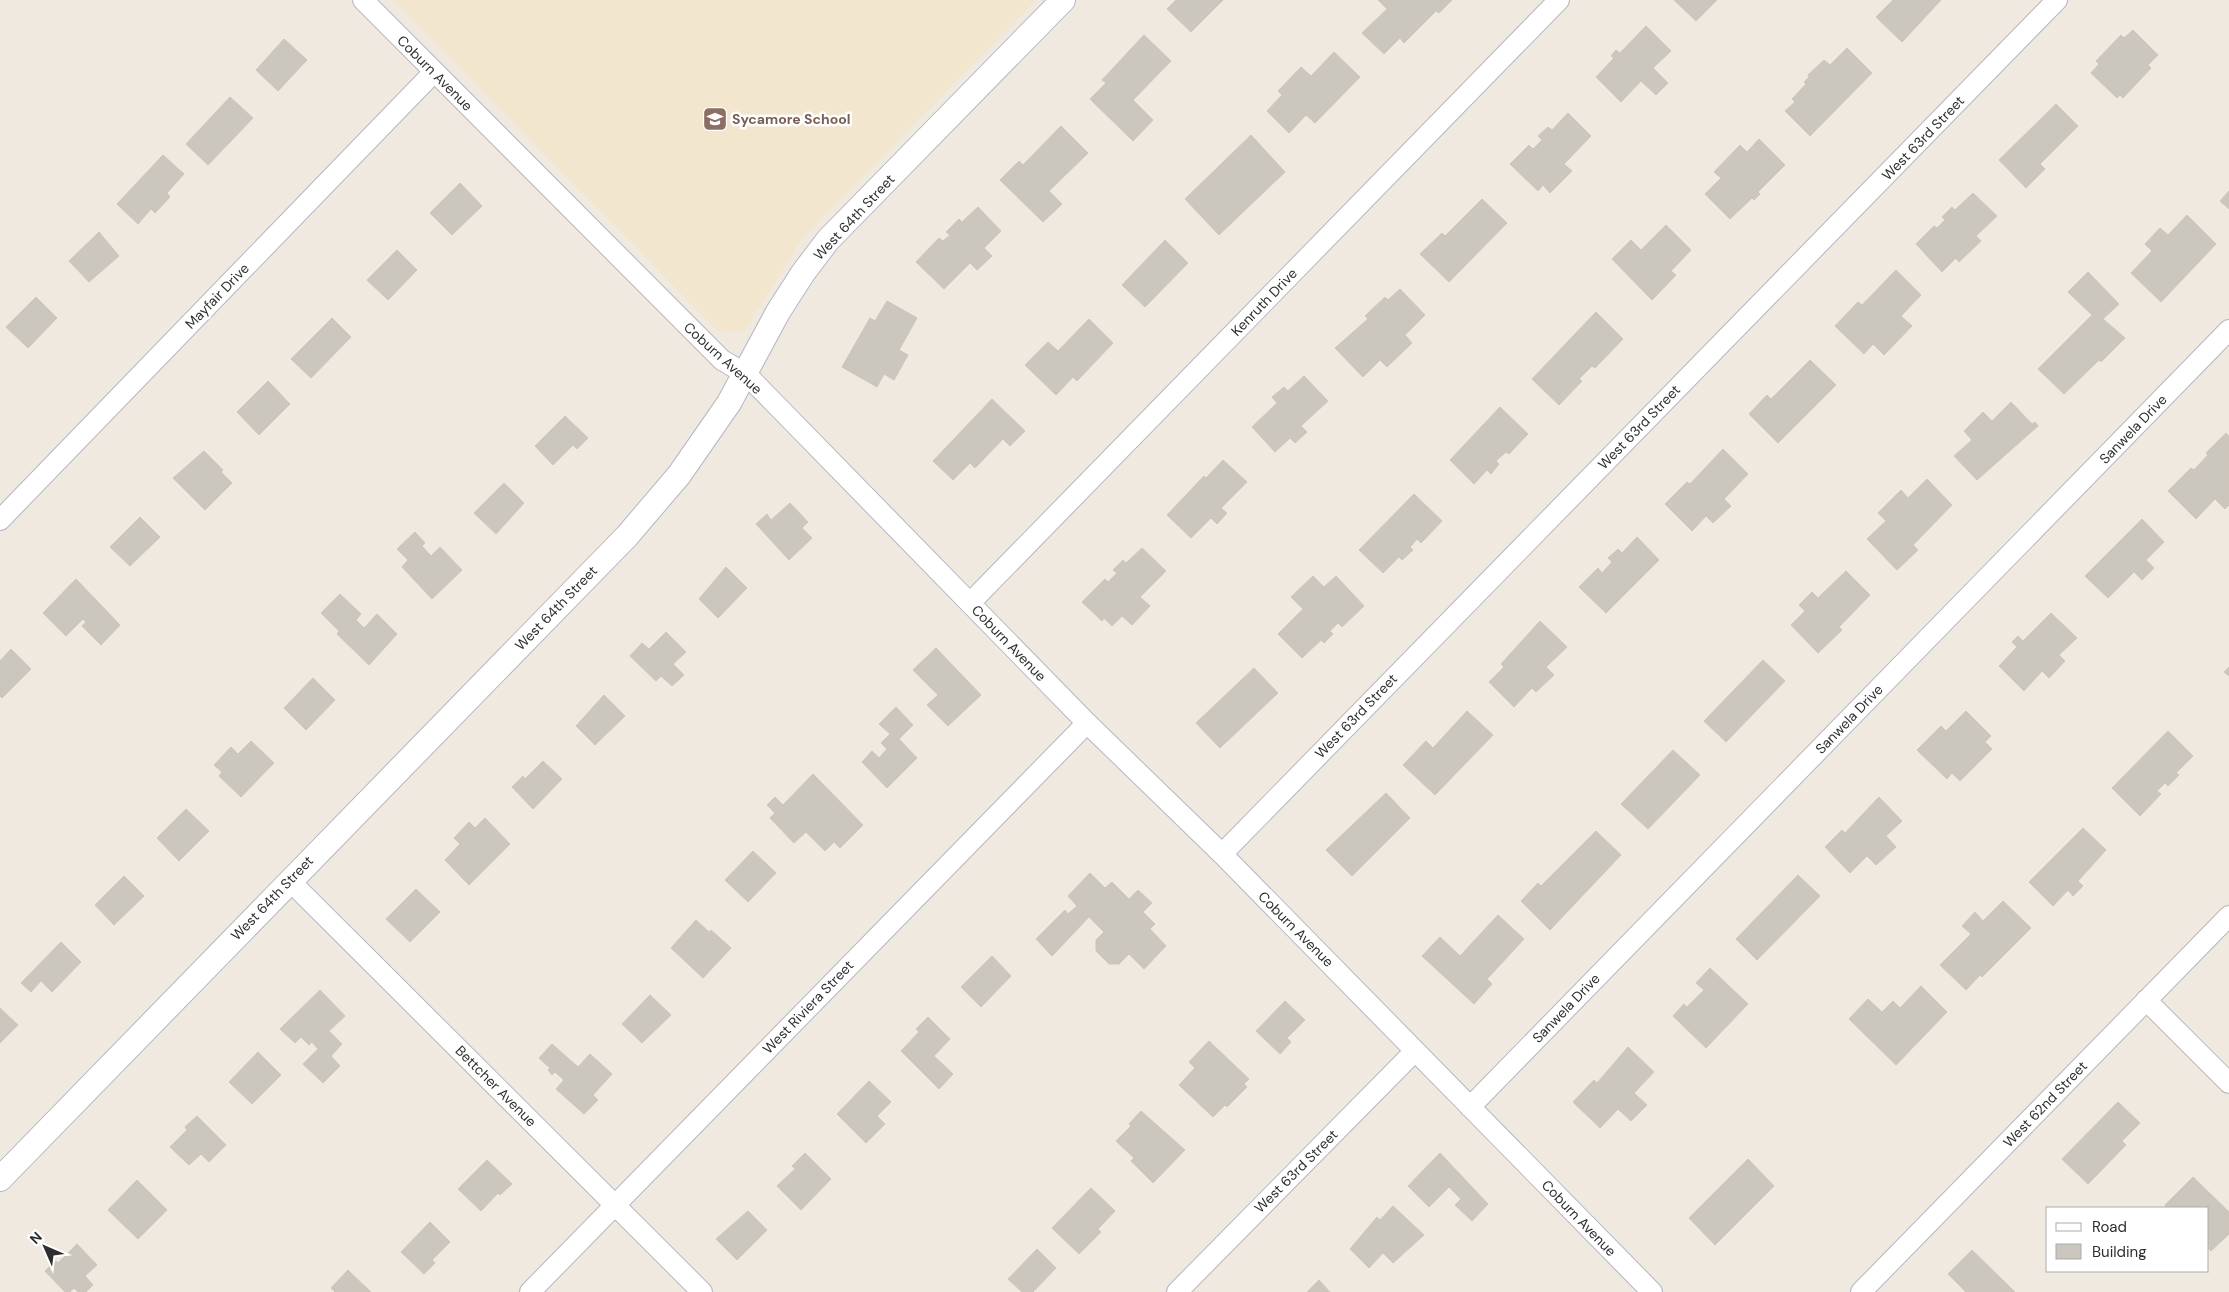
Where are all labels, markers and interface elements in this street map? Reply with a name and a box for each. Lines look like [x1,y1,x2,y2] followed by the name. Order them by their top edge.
[393,31,477,115] street label: Coburn Avenue
[1878,92,1968,184] street label: West 63rd Street
[702,106,728,132] school or university icon: Sycamore School
[732,110,851,128] place label: Sycamore School
[810,170,898,264] street label: West 64th Street
[181,259,253,333] street label: Mayfair Drive
[1227,264,1301,340] street label: Kenruth Drive
[680,318,766,398] street label: Coburn Avenue
[1594,381,1684,473] street label: West 63rd Street
[2095,390,2171,468] street label: Sanwela Drive
[511,562,601,654] street label: West 64th Street
[968,601,1050,685] street label: Coburn Avenue
[1311,670,1401,762] street label: West 63rd Street
[1811,680,1887,758] street label: Sanwela Drive
[227,852,317,944] street label: West 64th Street
[1254,887,1338,971] street label: Coburn Avenue
[759,956,857,1058] street label: West Riviera Street
[1528,969,1604,1047] street label: Sanwela Drive
[452,1042,540,1130] street label: Bettcher Avenue
[1999,1057,2091,1151] street label: West 62nd Street
[1250,1125,1342,1217] street label: West 63rd Street
[1538,1176,1620,1260] street label: Coburn Avenue
[2046,1207,2209,1272] legend
[2092,1217,2127,1237] text: Road
[20,1222,70,1272] north arrow
[26,1228,46,1248] text: N
[2092,1242,2147,1262] text: Building

